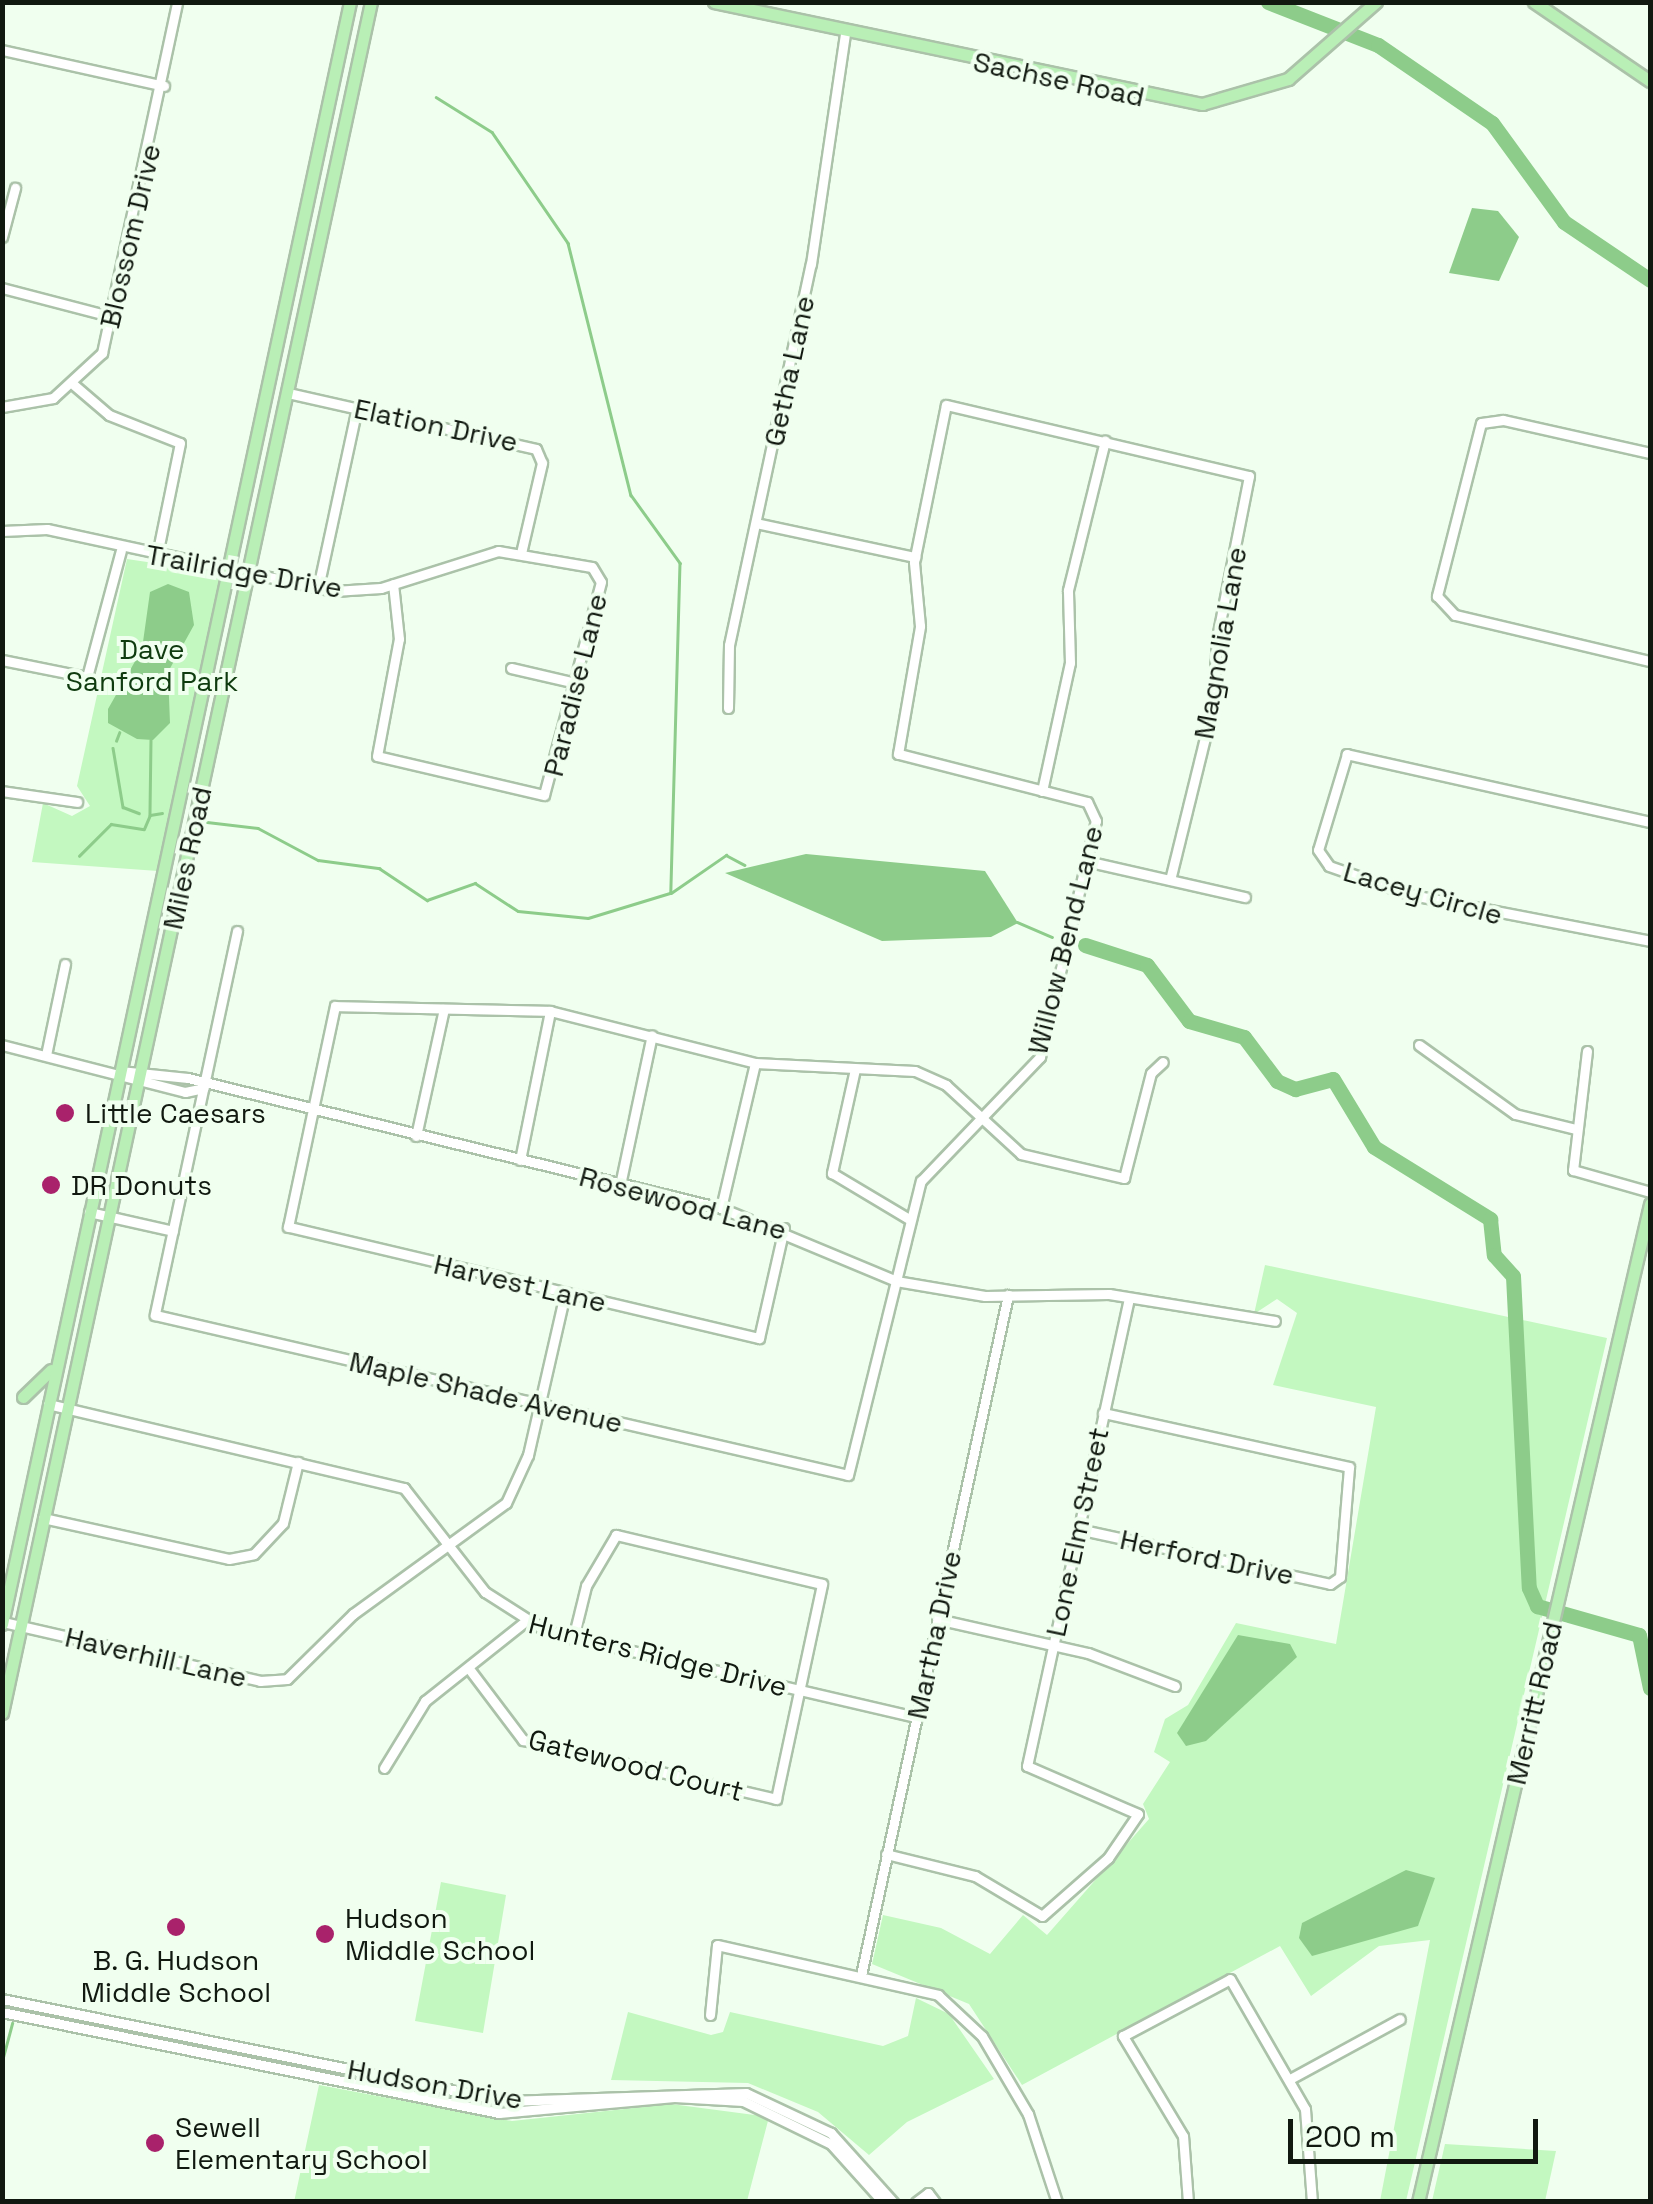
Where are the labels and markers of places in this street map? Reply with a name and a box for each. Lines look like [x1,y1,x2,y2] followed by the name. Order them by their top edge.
[85,1096,266,1130] place label: Little Caesars
[54,1102,76,1124] marker: Little Caesars
[71,1168,212,1202] place label: DR Donuts
[40,1174,62,1196] marker: DR Donuts
[345,1901,535,1967] place label: Hudson Middle School
[165,1916,187,1938] marker: B. G. Hudson Middle School
[314,1923,336,1945] marker: Hudson Middle School
[81,1943,271,2009] place label: B. G. Hudson Middle School
[175,2110,428,2176] place label: Sewell Elementary School
[144,2132,166,2154] marker: Sewell Elementary School

